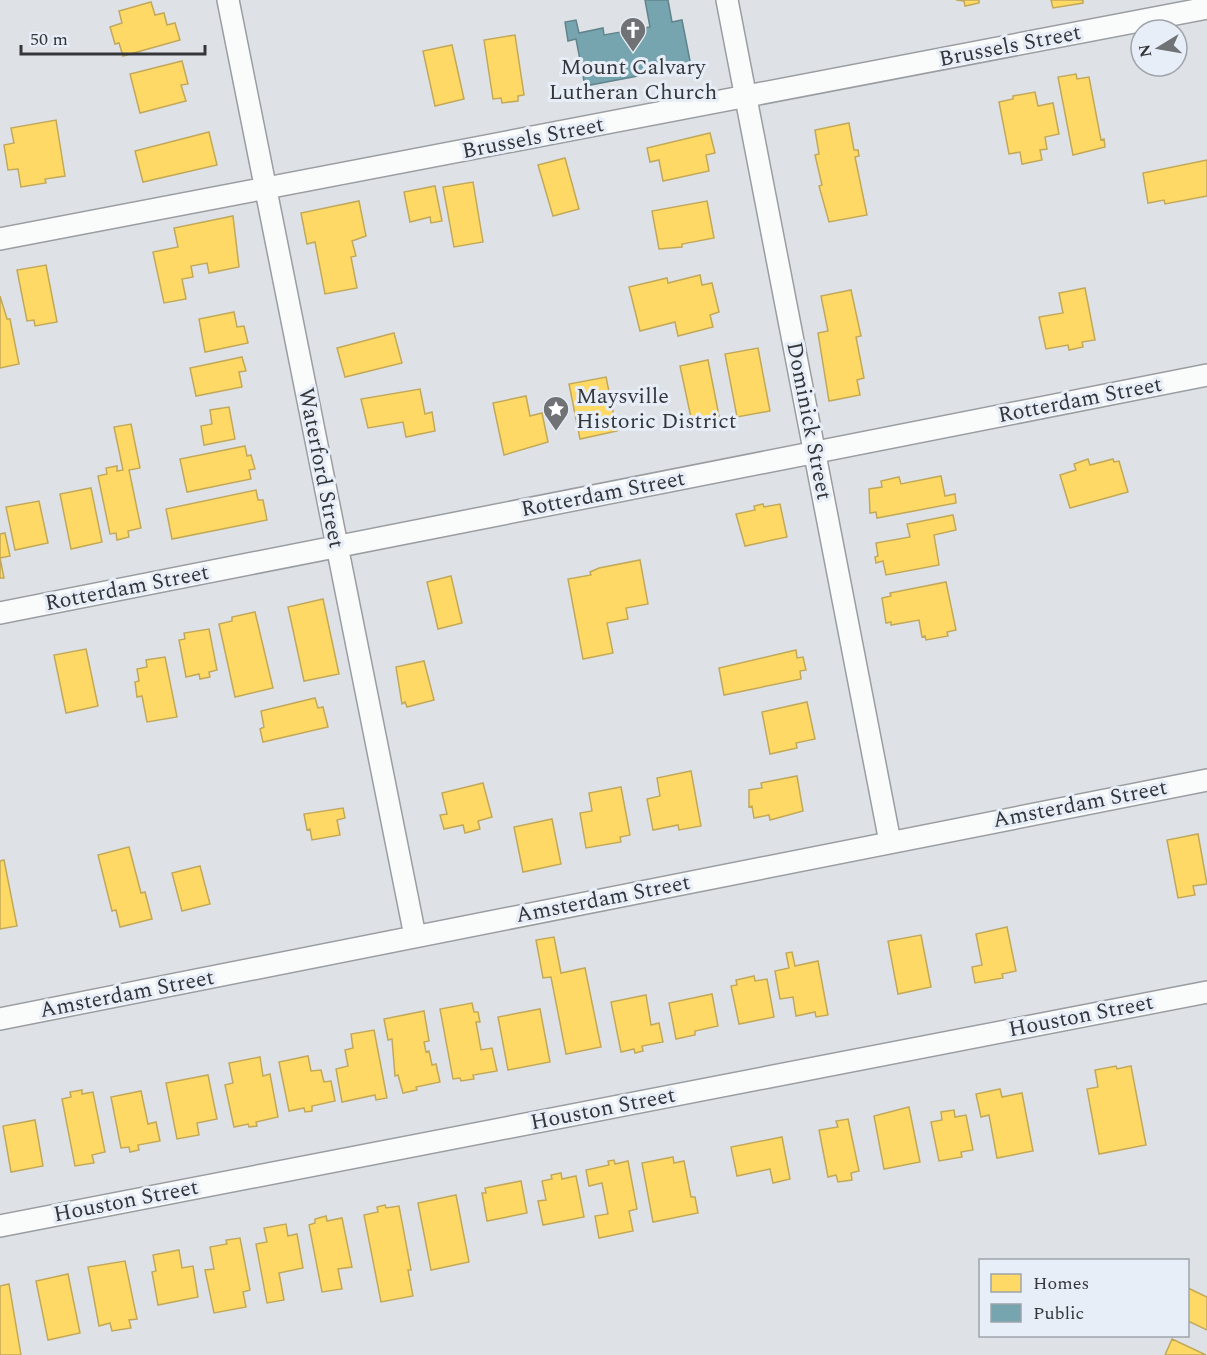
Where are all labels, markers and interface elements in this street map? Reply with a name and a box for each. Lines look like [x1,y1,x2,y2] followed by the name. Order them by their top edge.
[618,15,648,53] church icon: Mount Calvary Lutheran Church
[936,16,1084,76] street label: Brussels Street
[21,18,206,56] scale bar
[1129,18,1189,78] north arrow
[30,26,68,53] text: 50 m
[1132,42,1158,59] text: N
[549,51,717,109] place label: Mount Calvary Lutheran Church
[459,108,607,168] street label: Brussels Street
[778,339,841,503] street label: Dominick Street
[995,368,1165,432] street label: Rotterdam Street
[576,380,737,438] place label: Maysville Historic District
[289,385,353,551] street label: Waterford Street
[541,394,571,432] place icon: Maysville Historic District
[518,462,688,526] street label: Rotterdam Street
[42,556,212,620] street label: Rotterdam Street
[990,771,1170,837] street label: Amsterdam Street
[513,866,693,932] street label: Amsterdam Street
[37,961,217,1027] street label: Amsterdam Street
[1006,986,1157,1046] street label: Houston Street
[528,1079,679,1139] street label: Houston Street
[51,1171,202,1231] street label: Houston Street
[979,1259,1189,1337] legend
[1033,1270,1089,1297] text: Homes
[1033,1300,1084,1327] text: Public

